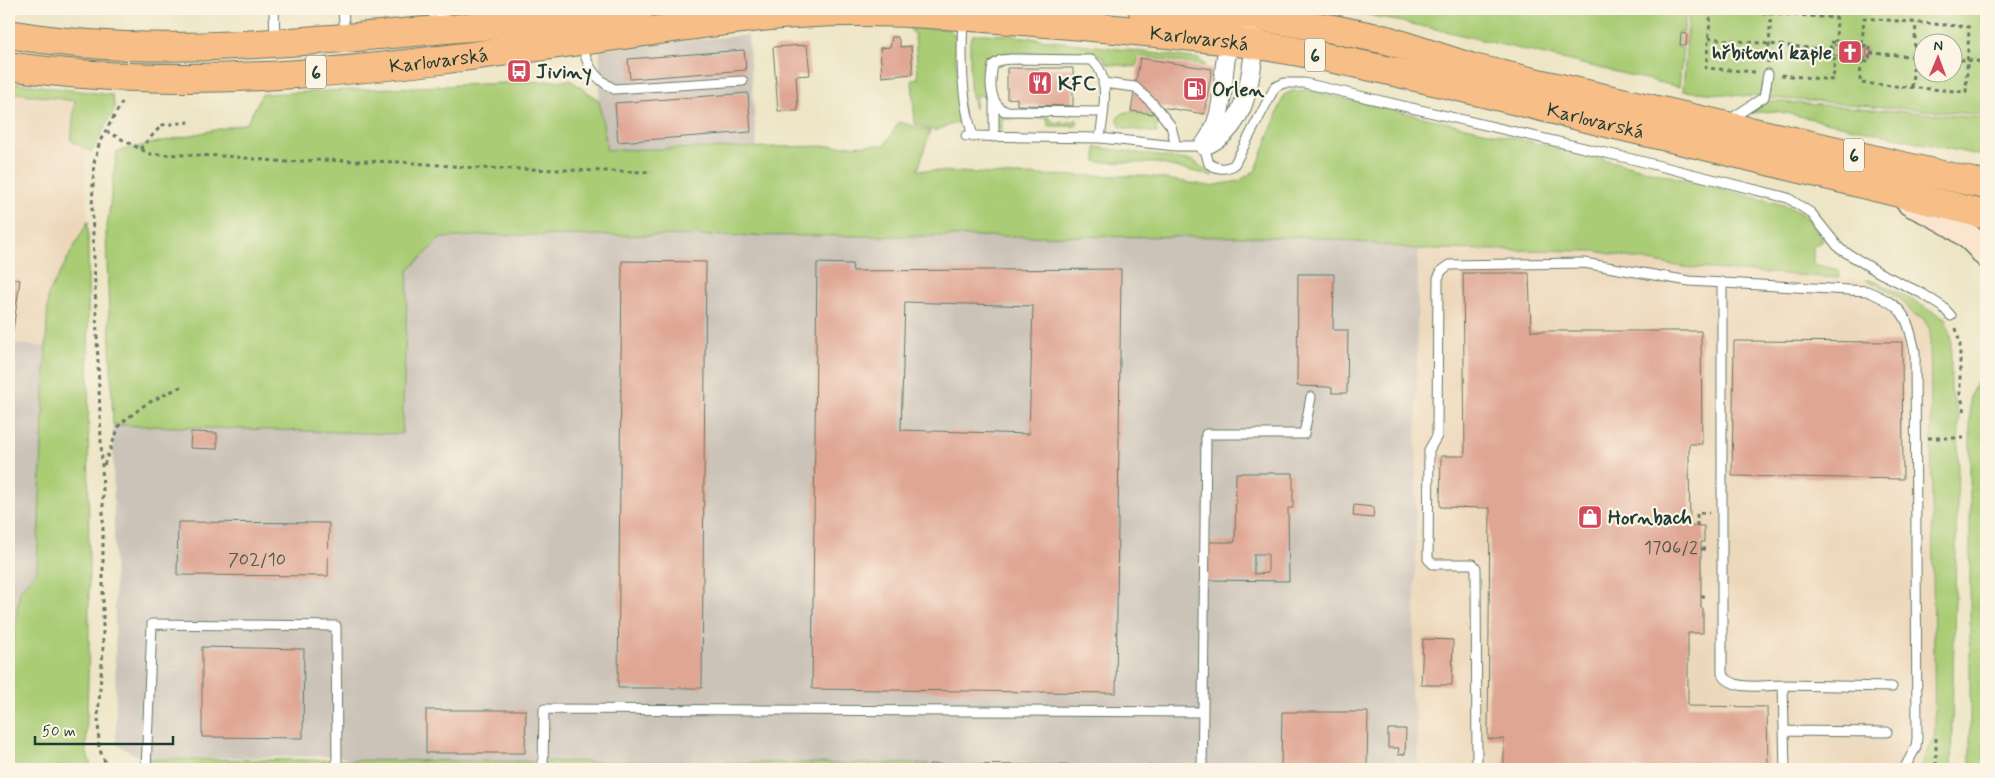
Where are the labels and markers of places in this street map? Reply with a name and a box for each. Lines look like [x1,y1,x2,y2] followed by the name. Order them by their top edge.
[1837,39,1863,65] church icon: hřbitovní kaple
[1712,40,1832,67] place label: hřbitovní kaple
[506,58,532,84] bus stop icon: Jiviny
[536,59,592,86] place label: Jiviny
[1027,70,1053,96] restaurant icon: KFC
[1058,71,1096,98] place label: KFC
[1182,76,1208,102] fuel station icon: Orlen
[1212,77,1264,104] place label: Orlen
[1577,504,1603,530] shop icon: Hornbach
[1608,505,1693,532] place label: Hornbach

